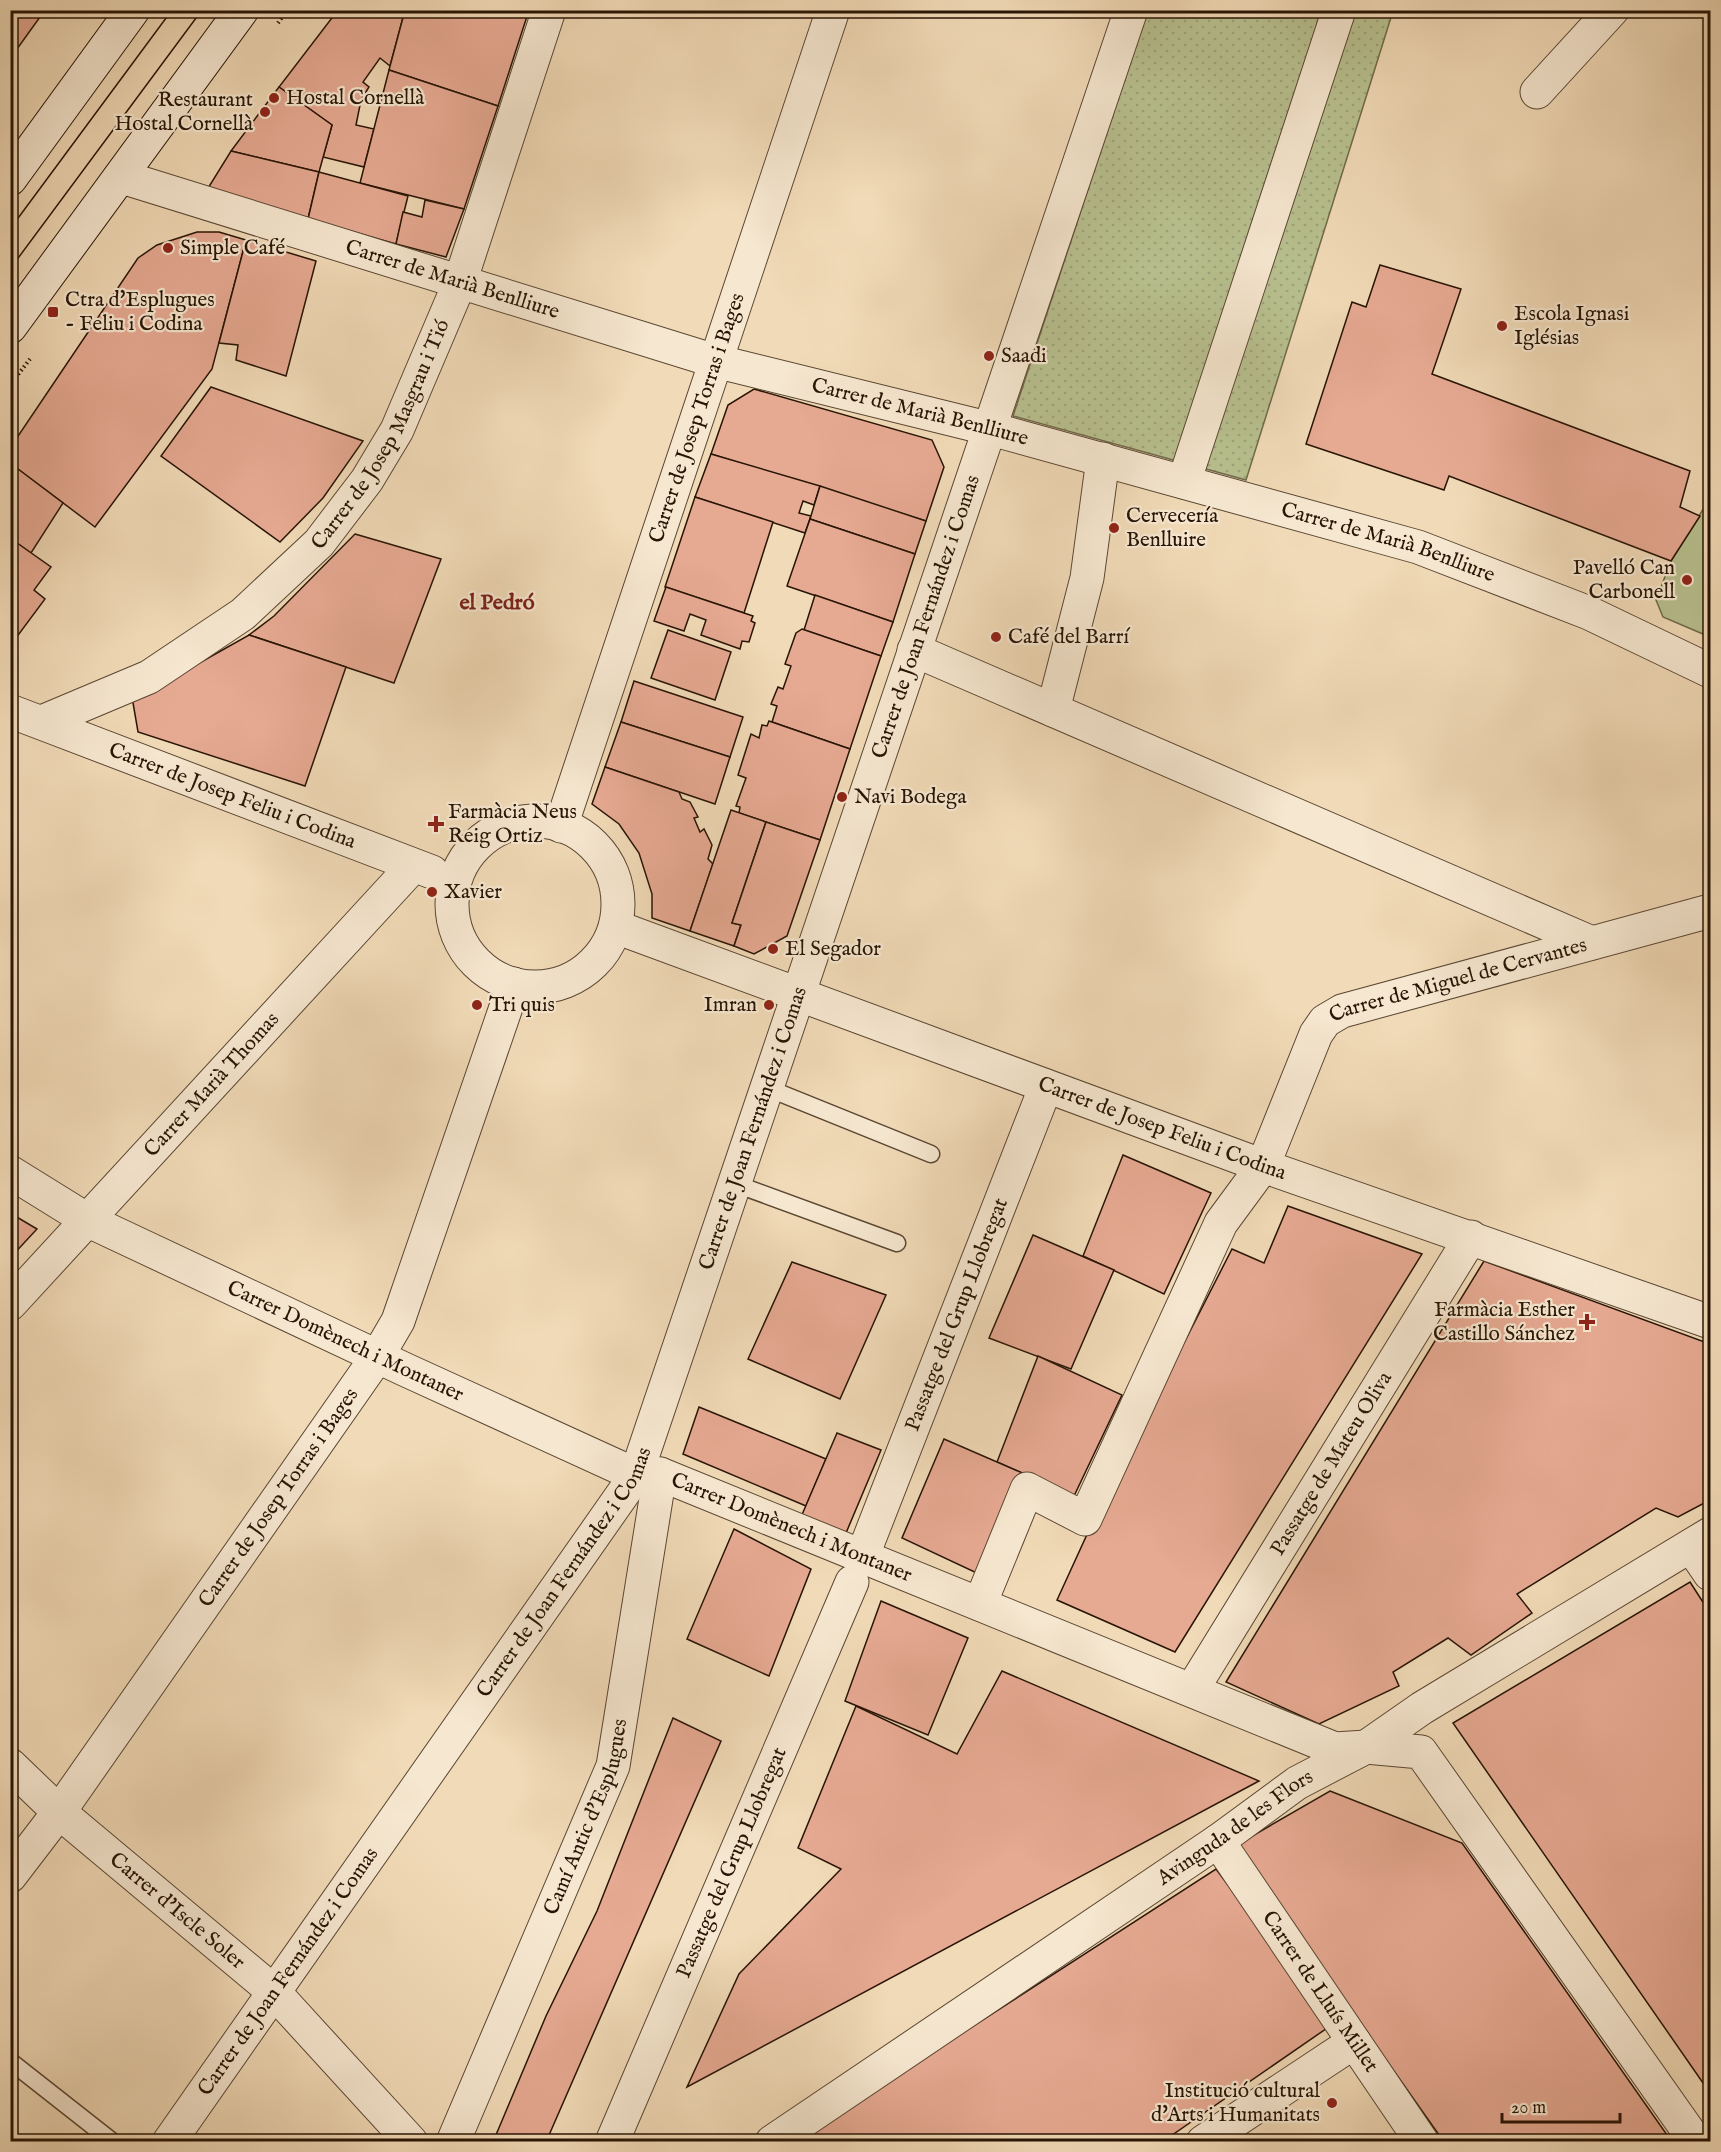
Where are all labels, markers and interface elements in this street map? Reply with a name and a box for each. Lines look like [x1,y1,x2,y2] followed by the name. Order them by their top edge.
[286,85,425,112] place label: Hostal Cornellà
[115,87,254,138] place label: Restaurant Hostal Cornellà
[267,91,281,105] marker: Hostal Cornellà
[258,105,272,119] marker: Restaurant Hostal Cornellà
[342,234,563,326] street label: Carrer de Marià Benlliure
[180,235,285,262] place label: Simple Café
[161,241,175,255] marker: Simple Café
[65,287,215,338] place label: Ctra d'Esplugues - Feliu i Codina
[643,289,751,547] street label: Carrer de Josep Torras i Bages
[1514,301,1629,352] place label: Escola Ignasi Iglésias
[46,305,60,319] marker: Ctra d'Esplugues - Feliu i Codina
[305,315,456,555] street label: Carrer de Josep Masgrau i Tió
[1495,319,1509,333] marker: Escola Ignasi Iglésias
[1001,343,1047,370] place label: Saadi
[982,349,996,363] marker: Saadi
[809,372,1032,452] street label: Carrer de Marià Benlliure
[866,472,986,762] street label: Carrer de Joan Fernández i Comas
[1278,496,1499,589] street label: Carrer de Marià Benlliure
[1126,503,1219,554] place label: Cervecería Benlluire
[1107,521,1121,535] marker: Cervecería Benlluire
[1573,555,1675,606] place label: Pavelló Can Carbonell
[1680,573,1694,587] marker: Pavelló Can Carbonell
[459,589,535,617] district label: el Pedró
[1008,624,1130,651] place label: Café del Barrí
[989,630,1003,644] marker: Café del Barrí
[105,736,361,856] street label: Carrer de Josep Feliu i Codina
[854,784,967,811] place label: Navi Bodega
[835,790,849,804] marker: Navi Bodega
[448,799,577,850] place label: Farmàcia Neus Reig Ortiz
[429,817,443,831] marker: Farmàcia Neus Reig Ortiz
[444,879,502,906] place label: Xavier
[425,885,439,899] marker: Xavier
[1324,932,1590,1029] street label: Carrer de Miguel de Cervantes
[785,936,881,963] place label: El Segador
[766,942,780,956] marker: El Segador
[693,983,813,1274] street label: Carrer de Joan Fernández i Comas
[489,992,555,1019] place label: Tri quis
[704,992,757,1019] place label: Imran
[470,998,484,1012] marker: Tri quis
[762,998,776,1012] marker: Imran
[138,1006,285,1163] street label: Carrer Marià Thomas
[1034,1071,1291,1187] street label: Carrer de Josep Feliu i Codina
[899,1194,1014,1435] street label: Passatge del Grup Llobregat
[223,1274,468,1408] street label: Carrer Domènech i Montaner
[1433,1297,1575,1348] place label: Farmàcia Esther Castillo Sánchez
[1580,1315,1594,1329] marker: Farmàcia Esther Castillo Sánchez
[1264,1366,1399,1561] street label: Passatge de Mateu Oliva
[192,1383,365,1613] street label: Carrer de Josep Torras i Bages
[471,1444,658,1703] street label: Carrer de Joan Fernández i Comas
[667,1466,916,1589] street label: Carrer Domènech i Montaner
[538,1717,634,1919] street label: Camí Antic d'Esplugues
[670,1743,793,1982] street label: Passatge del Grup Llobregat
[1151,1763,1318,1892] street label: Avinguda de les Flors
[192,1842,385,2101] street label: Carrer de Joan Fernández i Comas
[104,1846,251,1976] street label: Carrer d'Iscle Soler
[1256,1906,1384,2078] street label: Carrer de Lluís Millet
[1151,2078,1320,2129] place label: Institució cultural d'Arts i Humanitats
[1502,2086,1620,2124] scale bar
[1325,2096,1339,2110] marker: Institució cultural d'Arts i Humanitats
[1511,2097,1546,2120] text: 20 m

